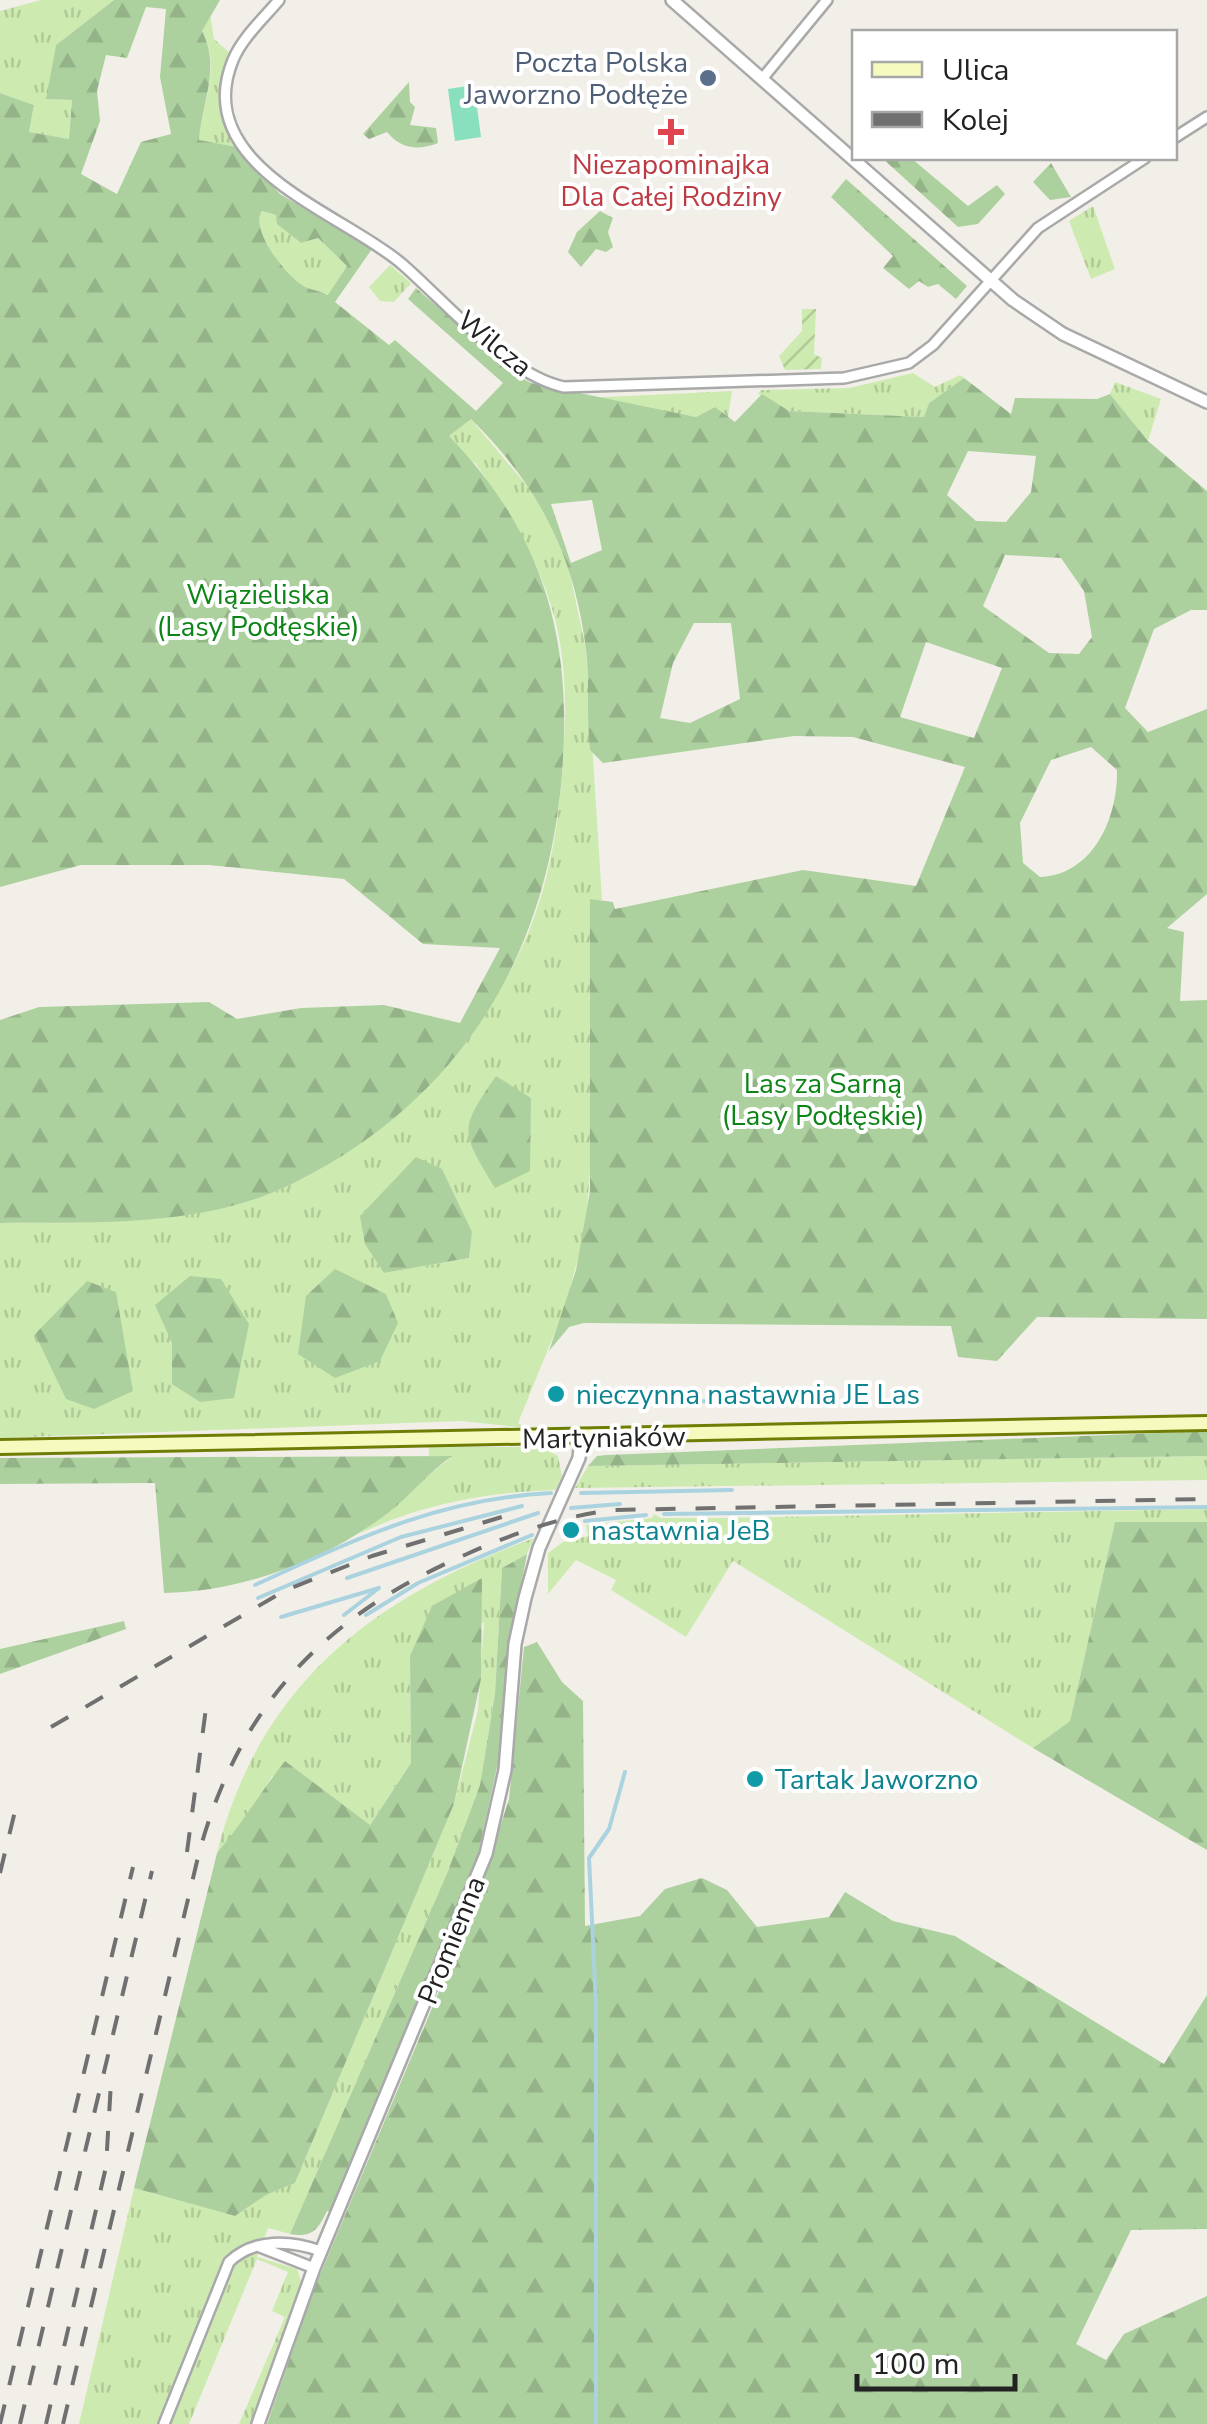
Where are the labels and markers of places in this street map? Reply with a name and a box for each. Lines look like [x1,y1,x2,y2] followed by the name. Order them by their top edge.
[463,44,688,114] place label: Poczta Polska Jaworzno Podłęże
[697,67,719,89] marker: Poczta Polska Jaworzno Podłęże
[660,121,682,143] marker: Niezapominajka Dla Całej Rodziny
[560,146,782,216] place label: Niezapominajka Dla Całej Rodziny
[576,1376,920,1414] place label: nieczynna nastawnia JE Las
[545,1383,567,1405] marker: nieczynna nastawnia JE Las
[591,1512,770,1550] place label: nastawnia JeB
[560,1519,582,1541] marker: nastawnia JeB
[775,1761,978,1799] place label: Tartak Jaworzno
[744,1768,766,1790] marker: Tartak Jaworzno

